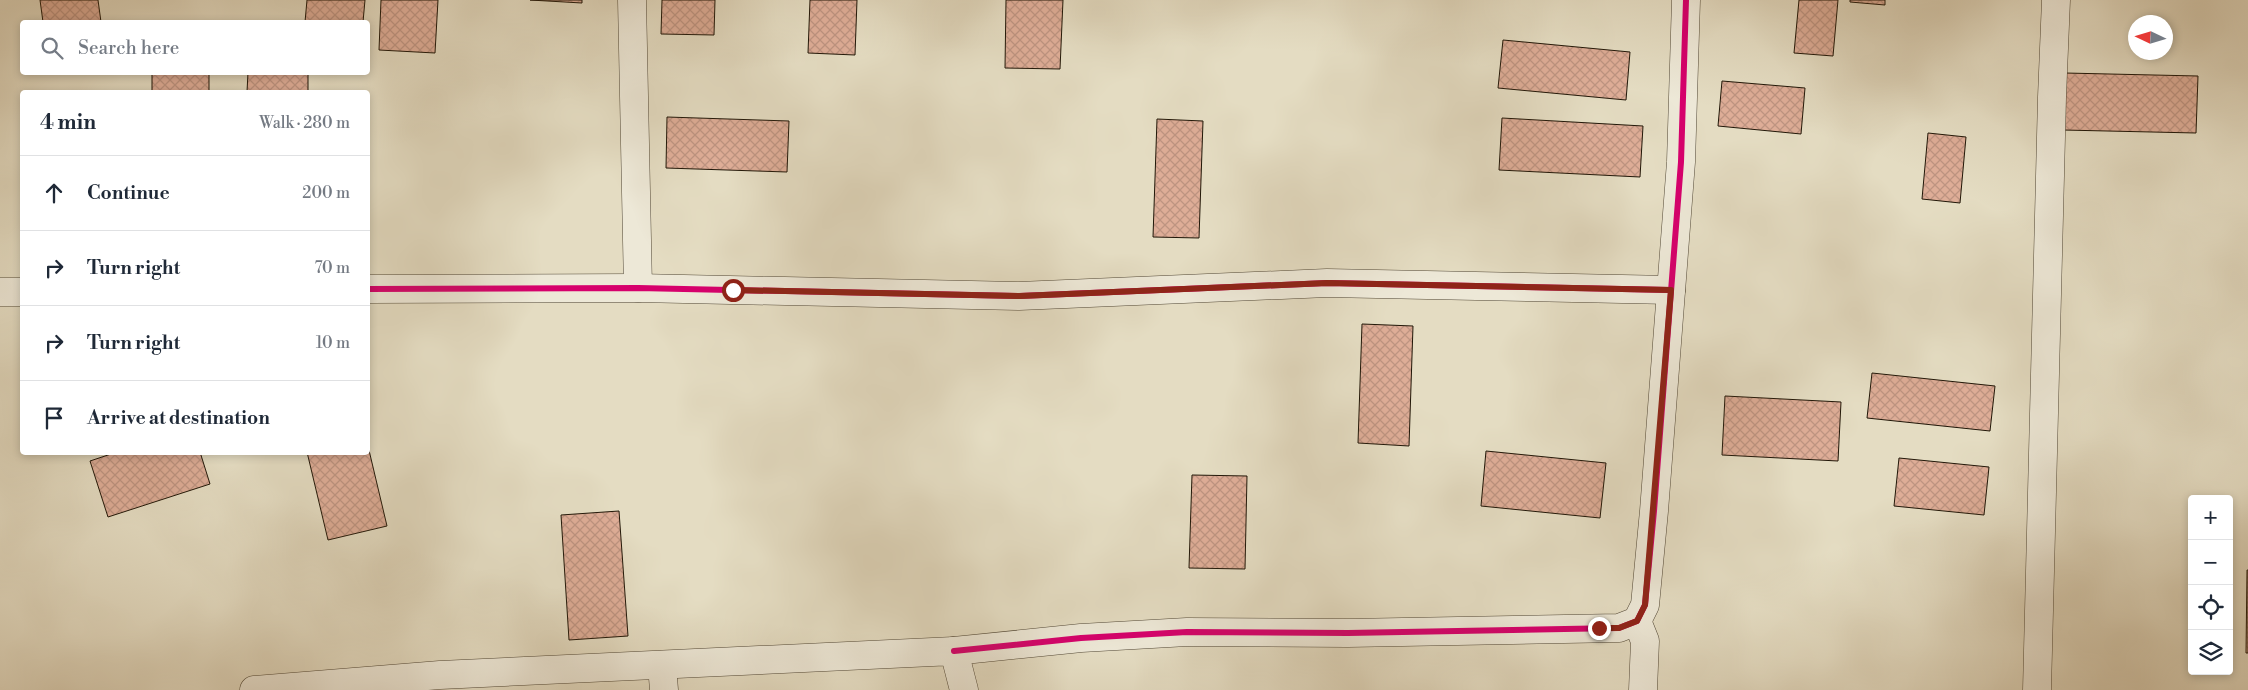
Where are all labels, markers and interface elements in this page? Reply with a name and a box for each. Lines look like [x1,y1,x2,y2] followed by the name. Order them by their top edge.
[2128,15,2173,60] north arrow
[20,20,370,75] search box
[38,34,66,62] icon: search
[78,36,179,60] text: Search here
[40,110,96,136] text: 4 min
[259,113,350,133] text: Walk · 280 m
[40,179,68,207] icon: ahead
[87,181,170,205] text: Continue
[302,183,350,203] text: 200 m
[40,254,68,282] icon: right
[87,256,180,280] text: Turn right
[314,258,350,278] text: 70 m
[722,279,745,302] route start
[40,329,68,357] icon: right
[87,331,180,355] text: Turn right
[316,333,350,353] text: 10 m
[40,404,68,432] icon: arrive
[87,406,270,430] text: Arrive at destination
[2188,495,2233,675] map controls
[2188,495,2233,540] button: +
[2188,540,2233,585] button: −
[2188,585,2233,630] button: locate
[1588,617,1611,640] route end
[2188,630,2233,675] button: layers

